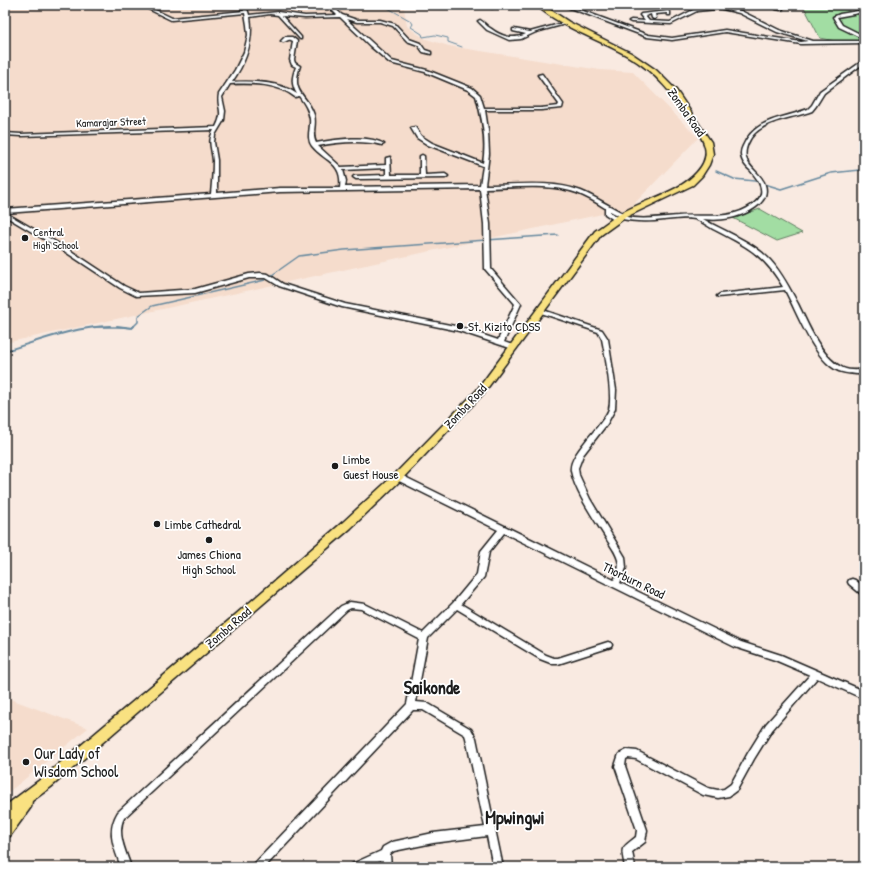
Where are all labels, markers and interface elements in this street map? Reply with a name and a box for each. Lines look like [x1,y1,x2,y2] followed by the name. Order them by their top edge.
[664,84,710,140] street label: Zomba Road
[76,114,146,130] street label: Kamarajar Street
[33,225,78,252] place label: Central High School
[20,233,30,243] marker: Central High School
[468,317,540,335] place label: St. Kizito CDSS
[455,321,465,331] marker: St. Kizito CDSS
[440,380,490,432] street label: Zomba Road
[343,450,399,483] place label: Limbe Guest House
[330,461,340,471] marker: Limbe Guest House
[165,515,242,533] place label: Limbe Cathedral
[152,519,162,529] marker: Limbe Cathedral
[204,535,214,545] marker: James Chiona High School
[177,545,241,578] place label: James Chiona High School
[600,557,668,603] street label: Thorburn Road
[201,602,255,652] street label: Zomba Road
[404,675,461,700] district label: Saikonde
[34,742,119,782] place label: Our Lady of Wisdom School
[21,757,31,767] marker: Our Lady of Wisdom School
[485,805,545,831] district label: Mpwingwi

